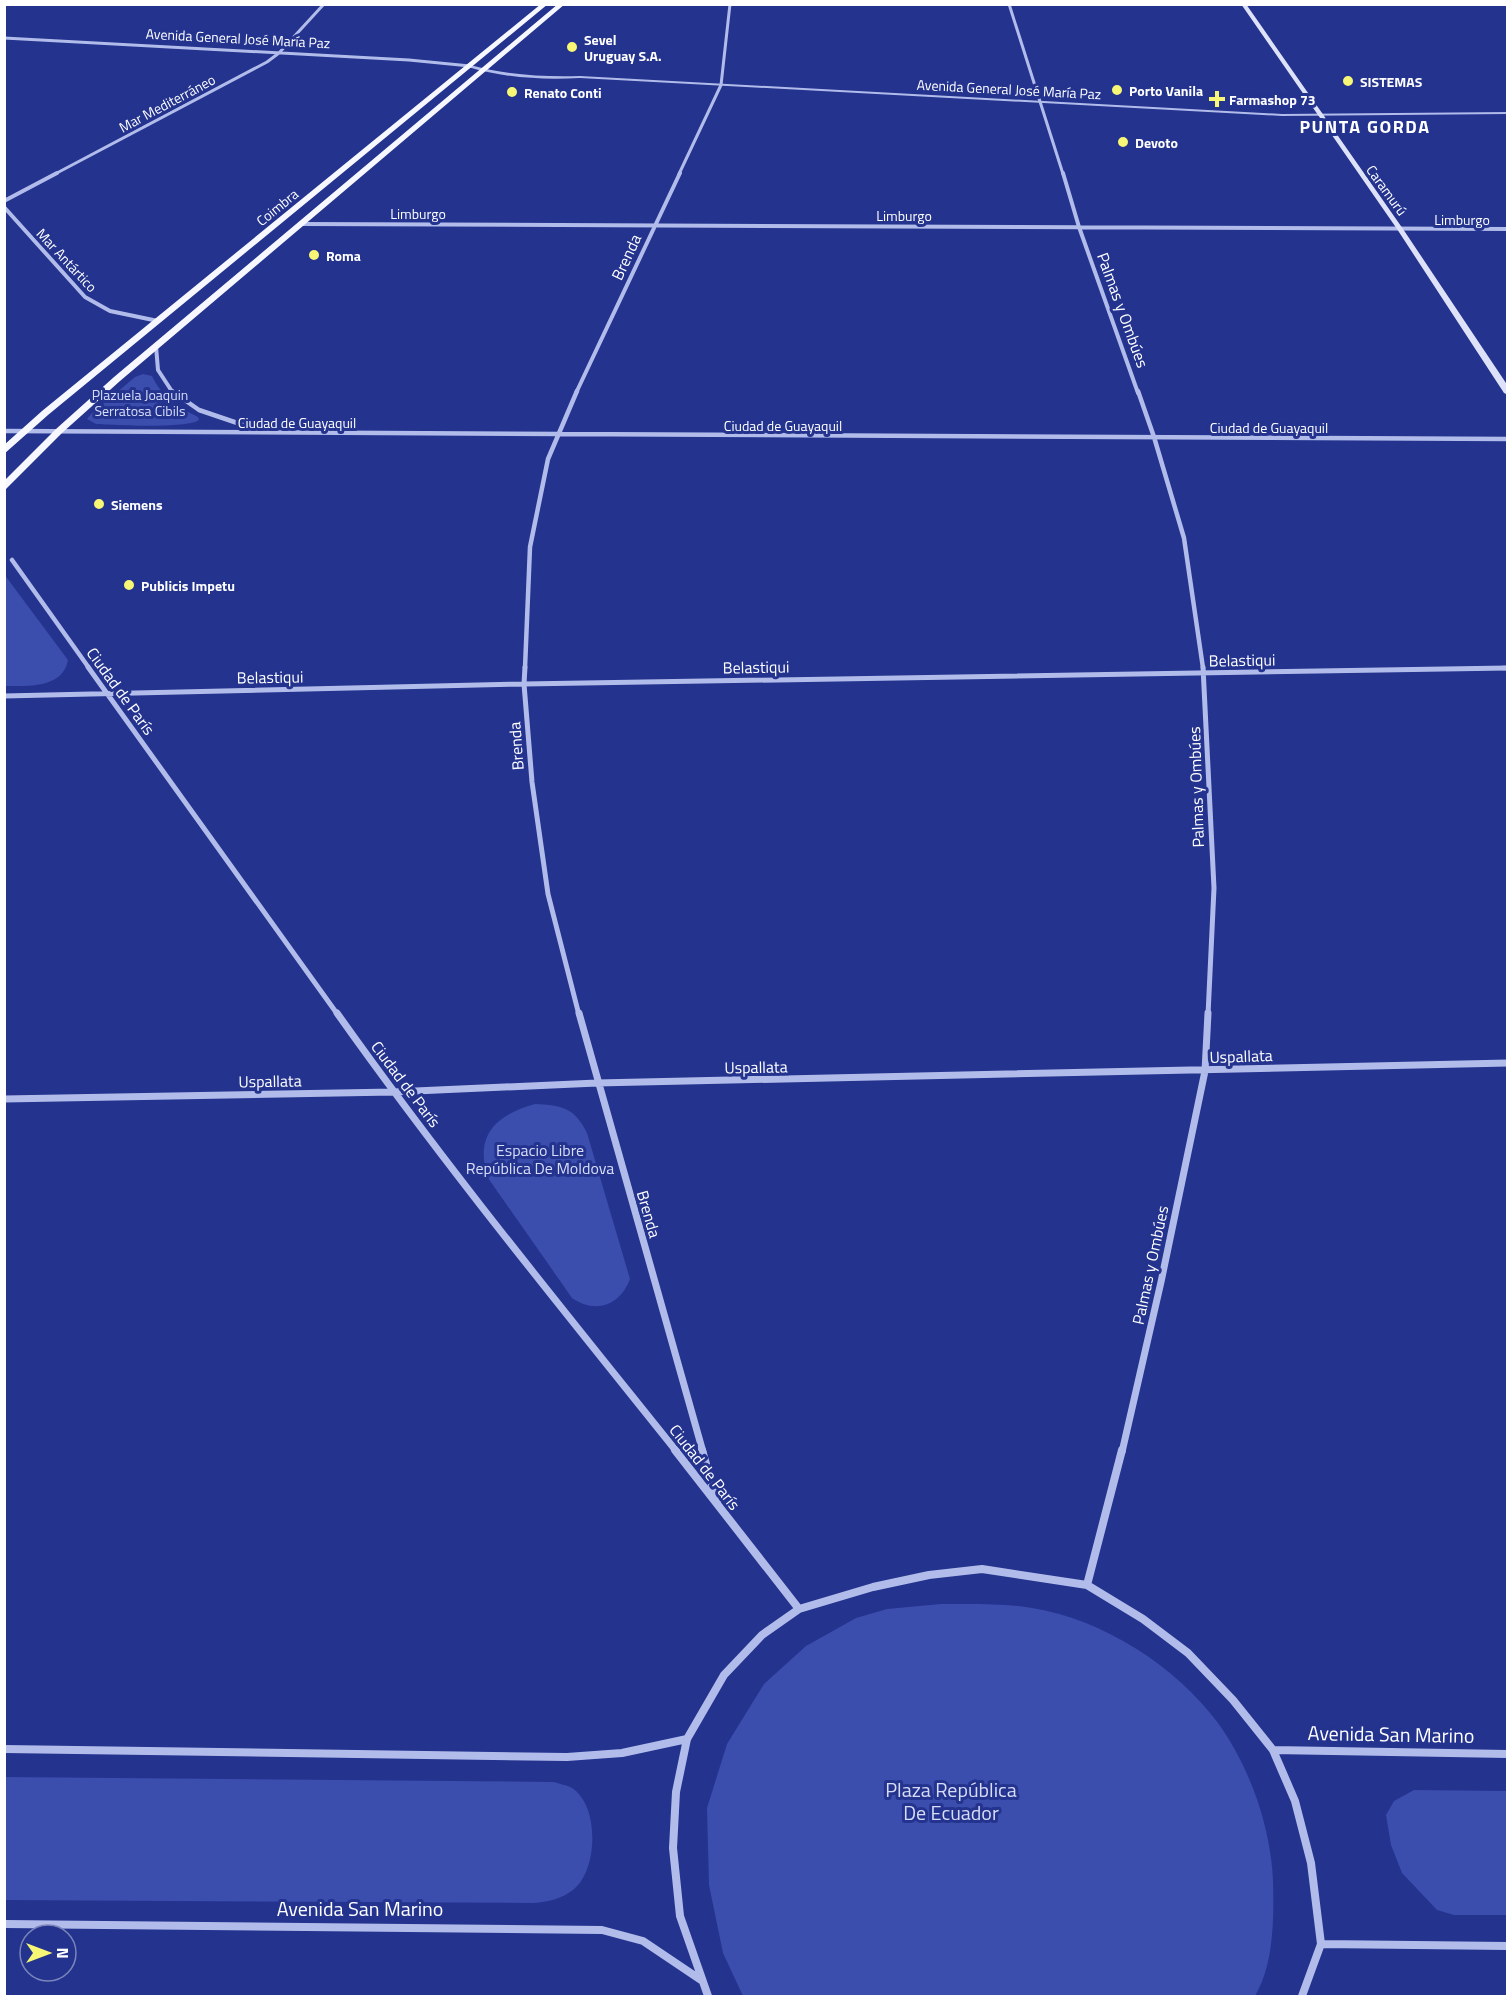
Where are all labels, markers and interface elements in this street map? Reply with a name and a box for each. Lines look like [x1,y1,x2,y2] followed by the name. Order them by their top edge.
[145,23,331,53] street label: Avenida General José María Paz
[584,29,662,66] place label: Sevel Uruguay S.A.
[565,40,579,54] marker: Sevel Uruguay S.A.
[115,69,219,137] street label: Mar Mediterráneo
[1360,71,1423,92] place label: SISTEMAS
[916,74,1102,104] street label: Avenida General José María Paz
[1341,74,1355,88] marker: SISTEMAS
[1129,80,1203,101] place label: Porto Vanila
[524,82,602,103] place label: Renato Conti
[1110,83,1124,97] marker: Porto Vanila
[505,85,519,99] marker: Renato Conti
[1229,89,1316,110] place label: Farmashop 73
[1210,92,1224,106] marker: Farmashop 73
[1300,113,1430,140] district label: PUNTA GORDA
[1135,132,1178,153] place label: Devoto
[1116,135,1130,149] marker: Devoto
[1361,160,1413,220] street label: Caramurú
[251,183,303,231] street label: Coimbra
[390,203,446,224] street label: Limburgo
[876,205,932,226] street label: Limburgo
[1434,209,1490,230] street label: Limburgo
[32,223,102,297] street label: Mar Antártico
[605,230,647,284] street label: Brenda
[326,245,361,266] place label: Roma
[307,248,321,262] marker: Roma
[1091,249,1155,371] street label: Palmas y Ombúes
[92,384,188,421] park label: Plazuela Joaquin Serratosa Cibils
[238,412,356,433] street label: Ciudad de Guayaquil
[724,415,842,436] street label: Ciudad de Guayaquil
[1210,417,1328,438] street label: Ciudad de Guayaquil
[111,494,163,515] place label: Siemens
[92,497,106,511] marker: Siemens
[141,575,235,596] place label: Publicis Impetu
[122,578,136,592] marker: Publicis Impetu
[81,642,161,740] street label: Ciudad de París
[1208,647,1276,673] street label: Belastiqui
[722,654,790,680] street label: Belastiqui
[236,664,304,690] street label: Belastiqui
[502,721,530,771] street label: Brenda
[1182,726,1210,848] street label: Palmas y Ombúes
[365,1036,447,1132] street label: Ciudad de París
[1209,1043,1273,1069] street label: Uspallata
[724,1054,788,1080] street label: Uspallata
[238,1068,302,1094] street label: Uspallata
[466,1138,614,1180] park label: Espacio Libre República De Moldova
[631,1187,667,1241] street label: Brenda
[1126,1203,1174,1327] street label: Palmas y Ombúes
[664,1419,746,1515] street label: Ciudad de París
[1307,1717,1475,1751] street label: Avenida San Marino
[885,1774,1017,1828] park label: Plaza República De Ecuador
[277,1893,443,1924] street label: Avenida San Marino
[18,1923,78,1983] north arrow
[51,1947,75,1959] text: N

